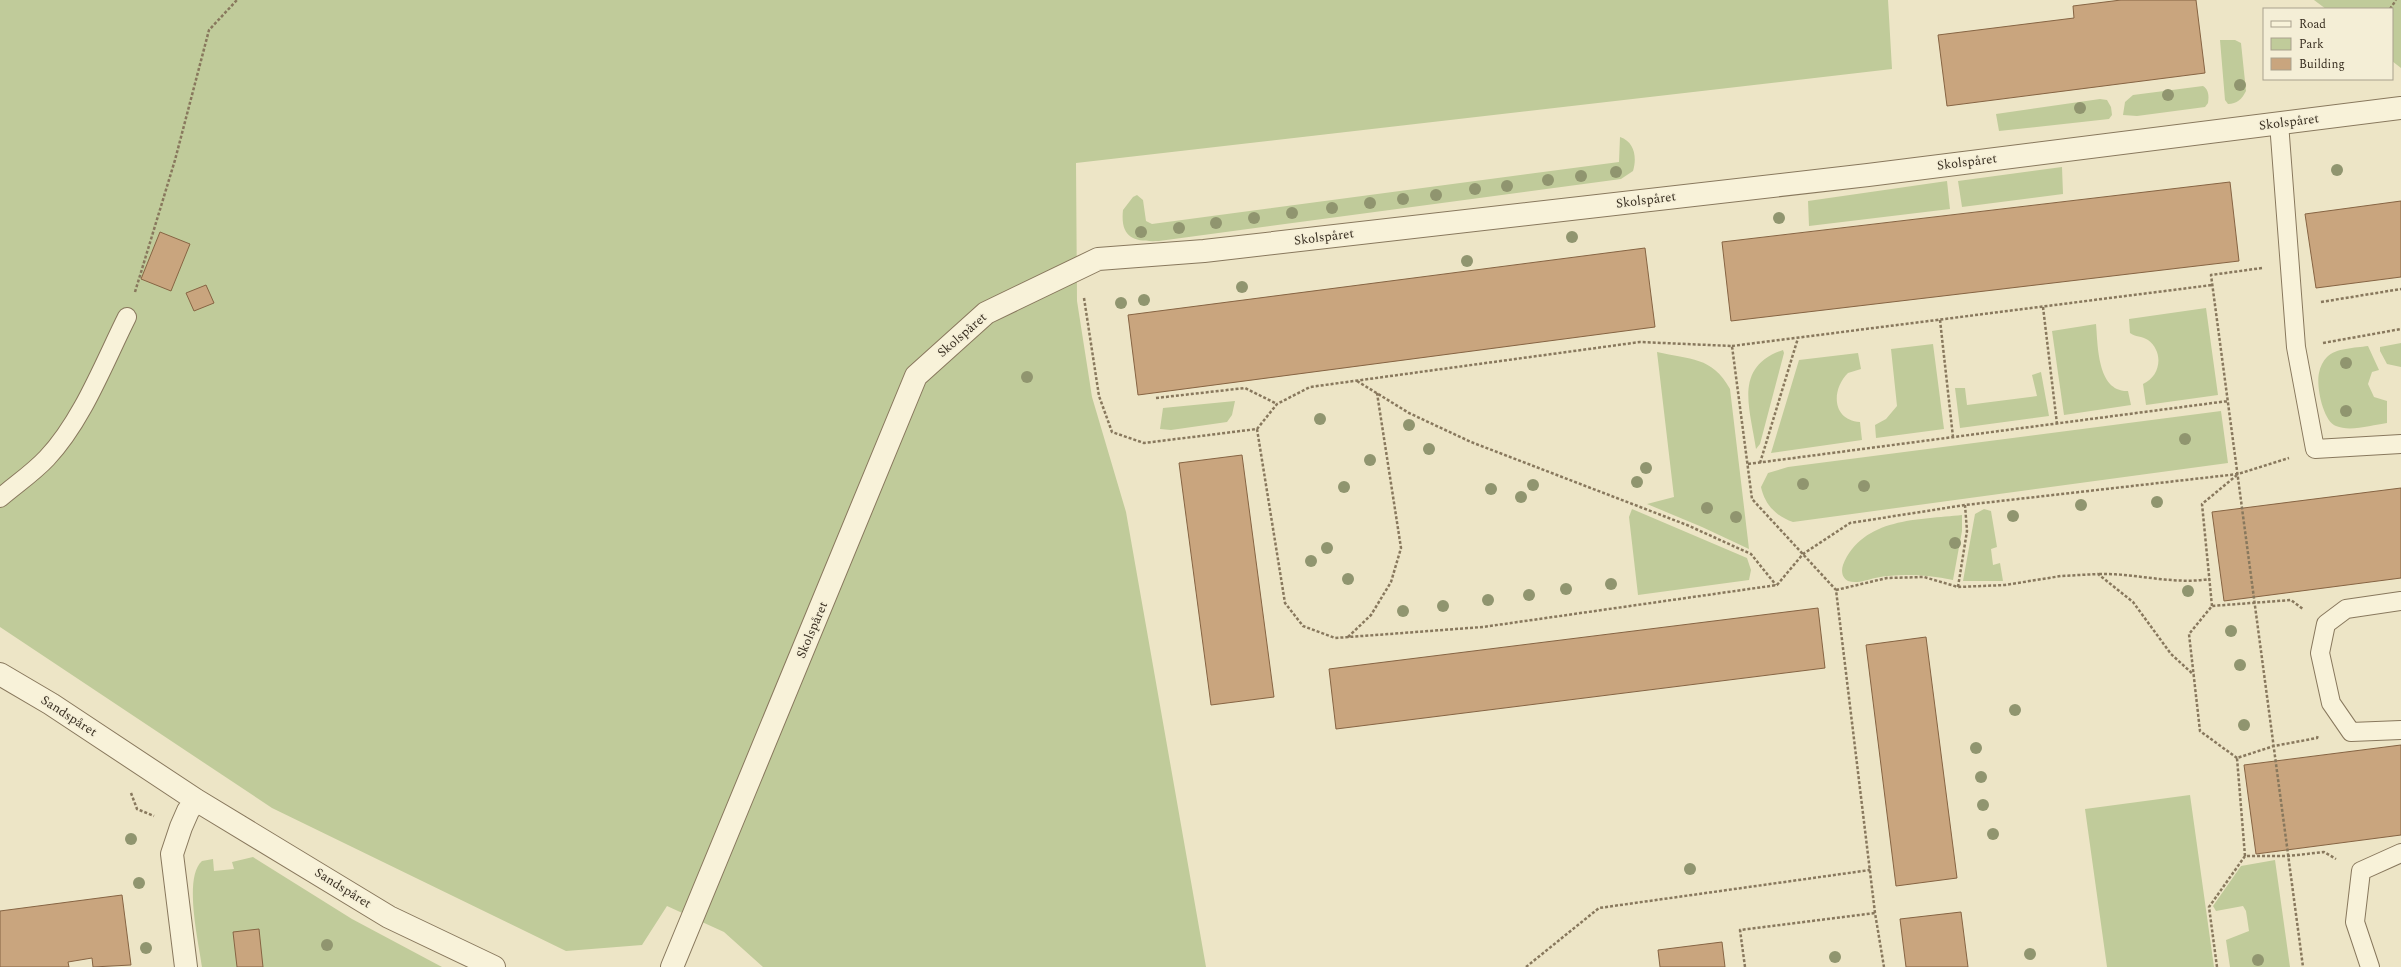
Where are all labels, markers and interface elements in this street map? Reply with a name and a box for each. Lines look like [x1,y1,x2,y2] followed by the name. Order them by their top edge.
[2263,8,2393,80] legend
[2299,15,2326,34] text: Road
[2299,35,2324,54] text: Park
[2299,55,2345,74] text: Building
[2258,108,2320,136] street label: Skolspåret
[1936,148,1998,176] street label: Skolspåret
[1615,186,1677,214] street label: Skolspåret
[1293,223,1355,251] street label: Skolspåret
[933,307,992,362] street label: Skolspåret
[791,598,833,662] street label: Skolspåret
[37,690,102,742] street label: Sandspåret
[311,863,376,914] street label: Sandspåret

